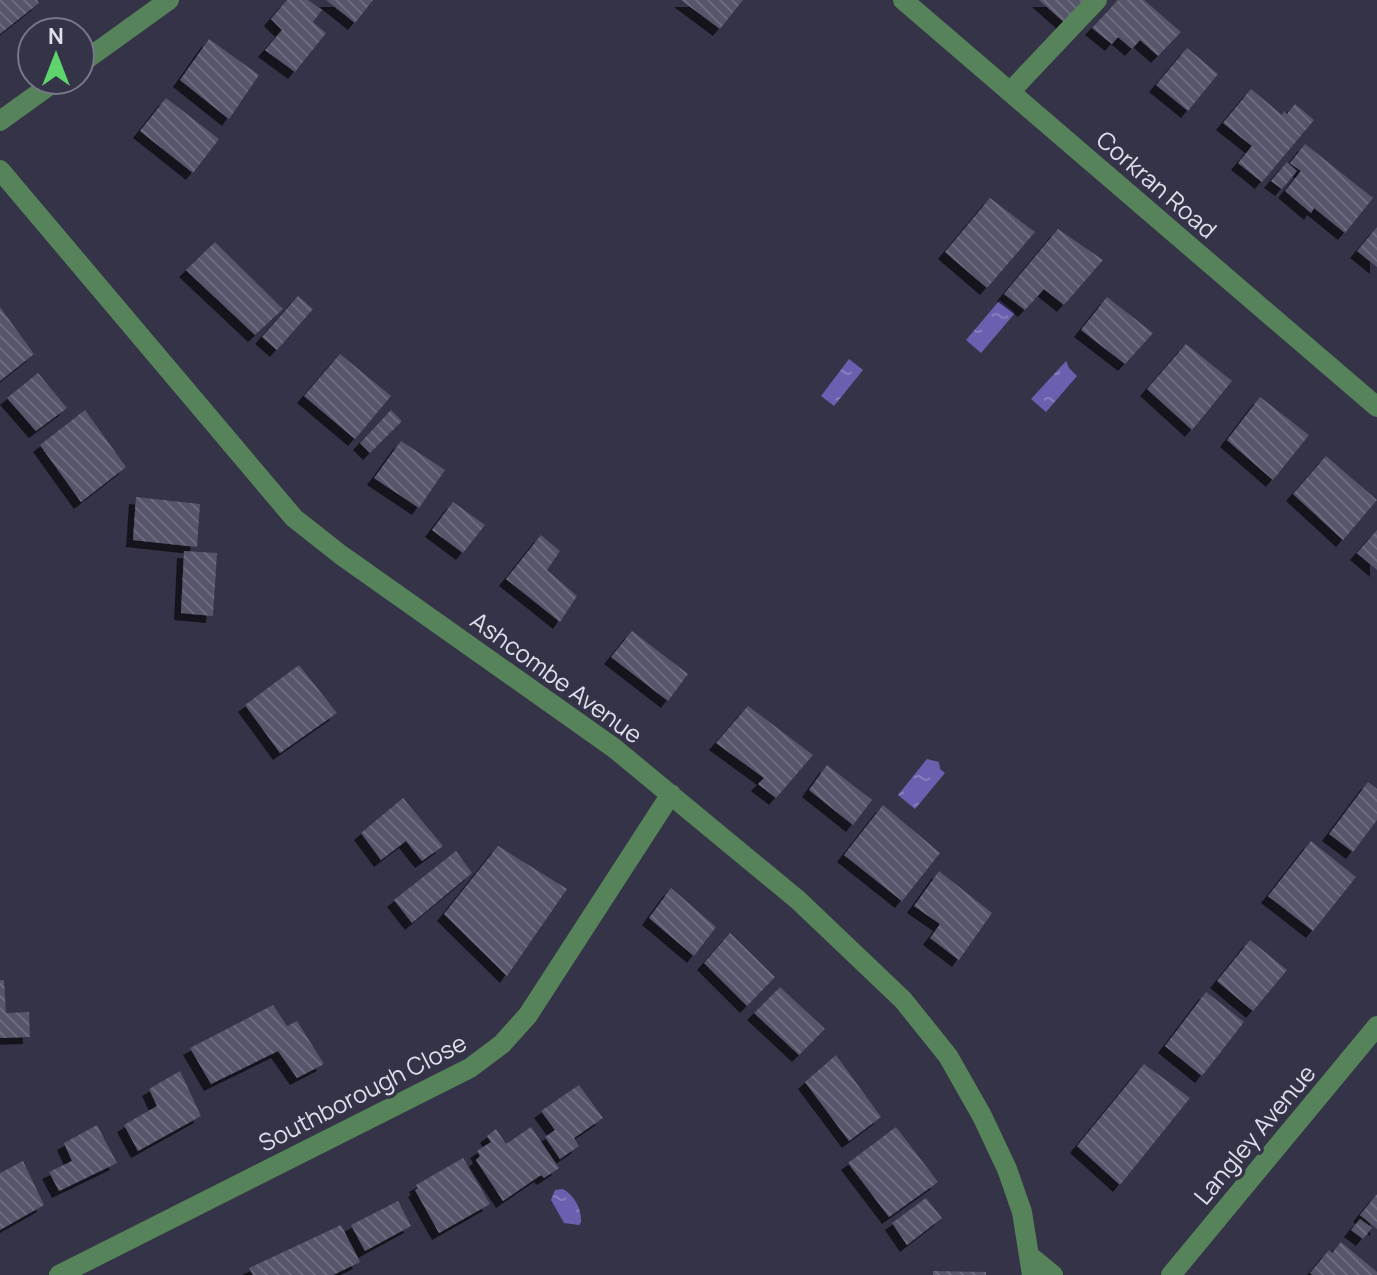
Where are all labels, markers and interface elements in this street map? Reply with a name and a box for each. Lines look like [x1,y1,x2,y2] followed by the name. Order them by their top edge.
[16,16,96,96] north arrow
[48,21,64,51] text: N
[1090,123,1224,245] street label: Corkran Road
[464,603,650,751] street label: Ashcombe Avenue
[252,1025,472,1159] street label: Southborough Close
[1186,1057,1322,1211] street label: Langley Avenue

